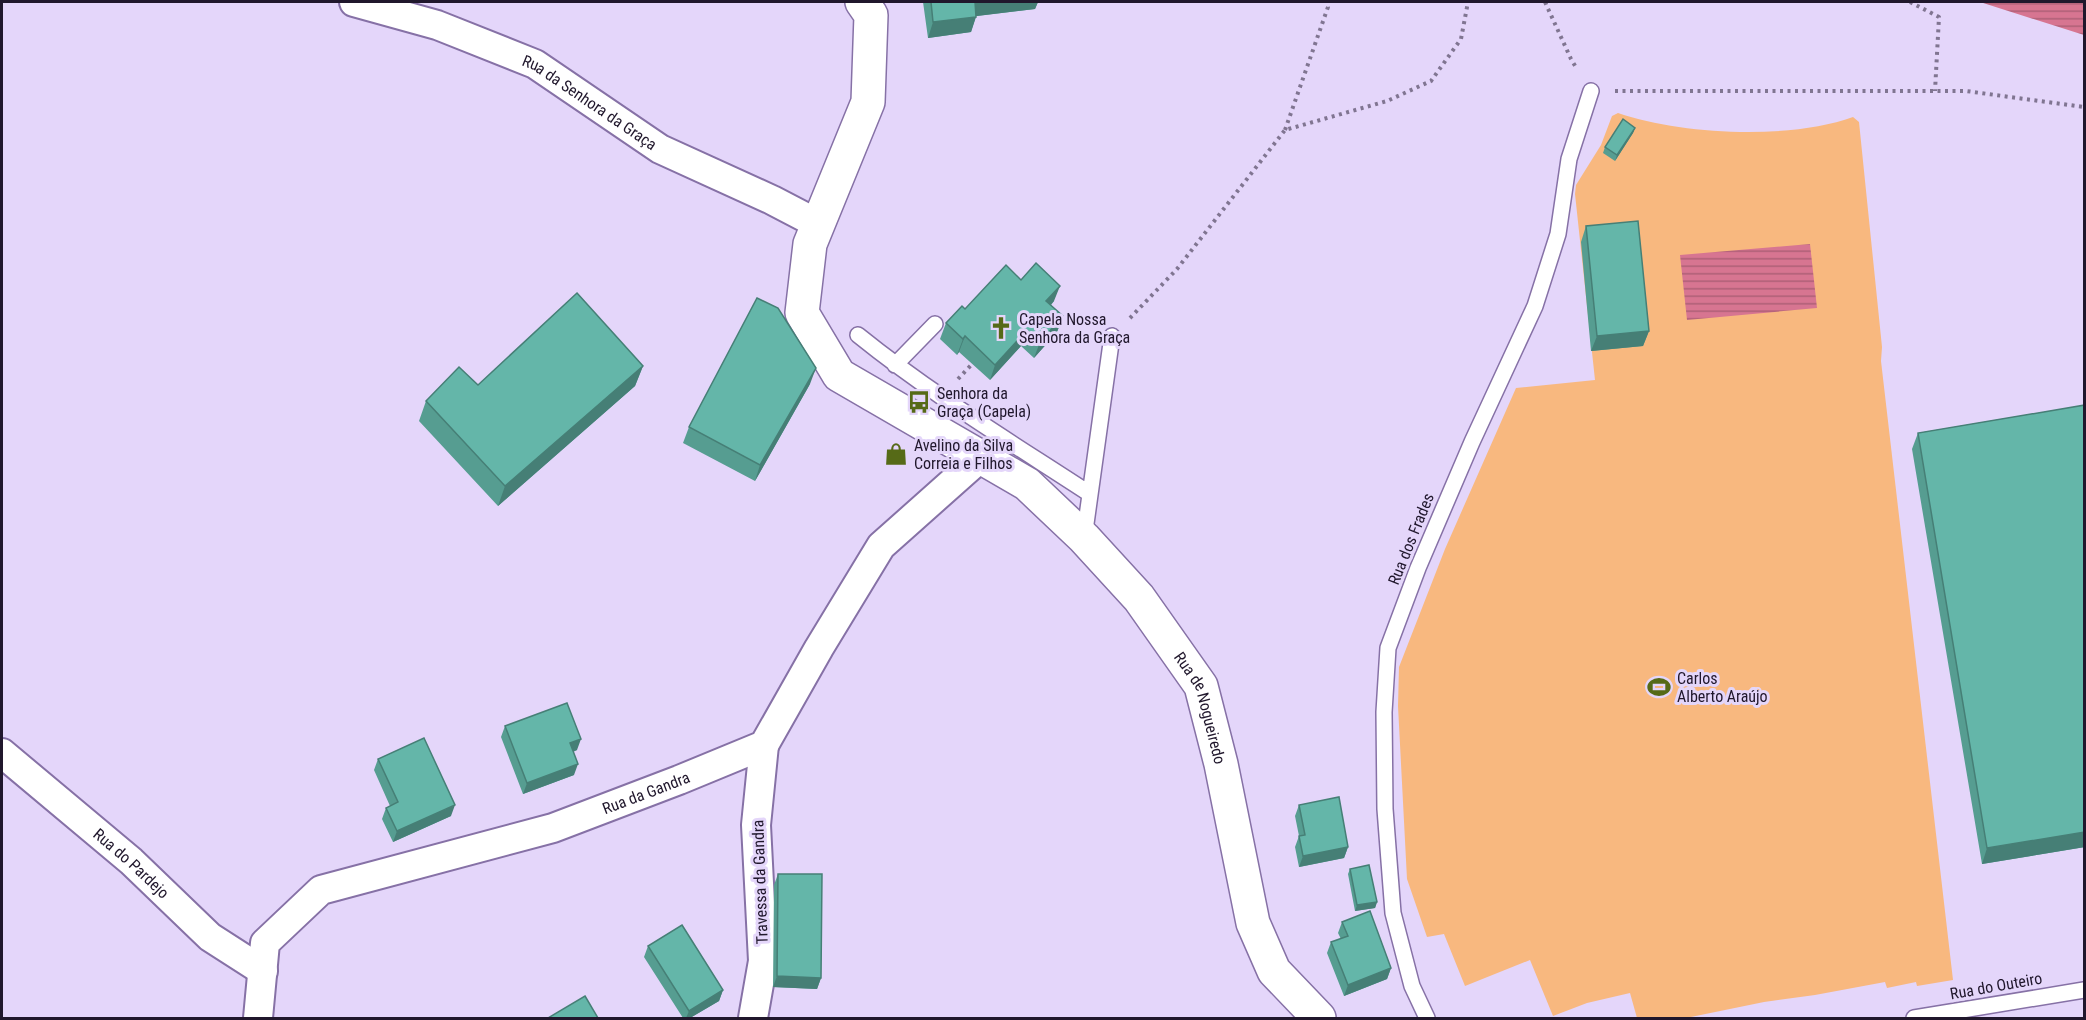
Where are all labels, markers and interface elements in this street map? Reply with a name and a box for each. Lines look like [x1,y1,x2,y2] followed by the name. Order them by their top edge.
[520,50,661,154] street label: Rua da Senhora da Graça
[1019,310,1130,347] place label: Capela Nossa Senhora da Graça
[988,315,1014,341] church icon: Capela Nossa Senhora da Graça
[937,384,1031,421] place label: Senhora da Graça (Capela)
[906,389,932,415] bus stop icon: Senhora da Graça (Capela)
[914,436,1013,473] place label: Avelino da Silva Correia e Filhos
[883,441,909,467] shop icon: Avelino da Silva Correia e Filhos
[1384,490,1438,588] street label: Rua dos Frades
[1170,648,1230,766] street label: Rua de Nogueiredo
[1677,669,1768,706] place label: Carlos Alberto Araújo
[1646,674,1672,700] sports icon: Carlos Alberto Araújo
[600,767,692,818] street label: Rua da Gandra
[748,820,772,944] street label: Travessa da Gandra
[90,824,173,902] street label: Rua do Pardejo
[1948,969,2044,1003] street label: Rua do Outeiro

